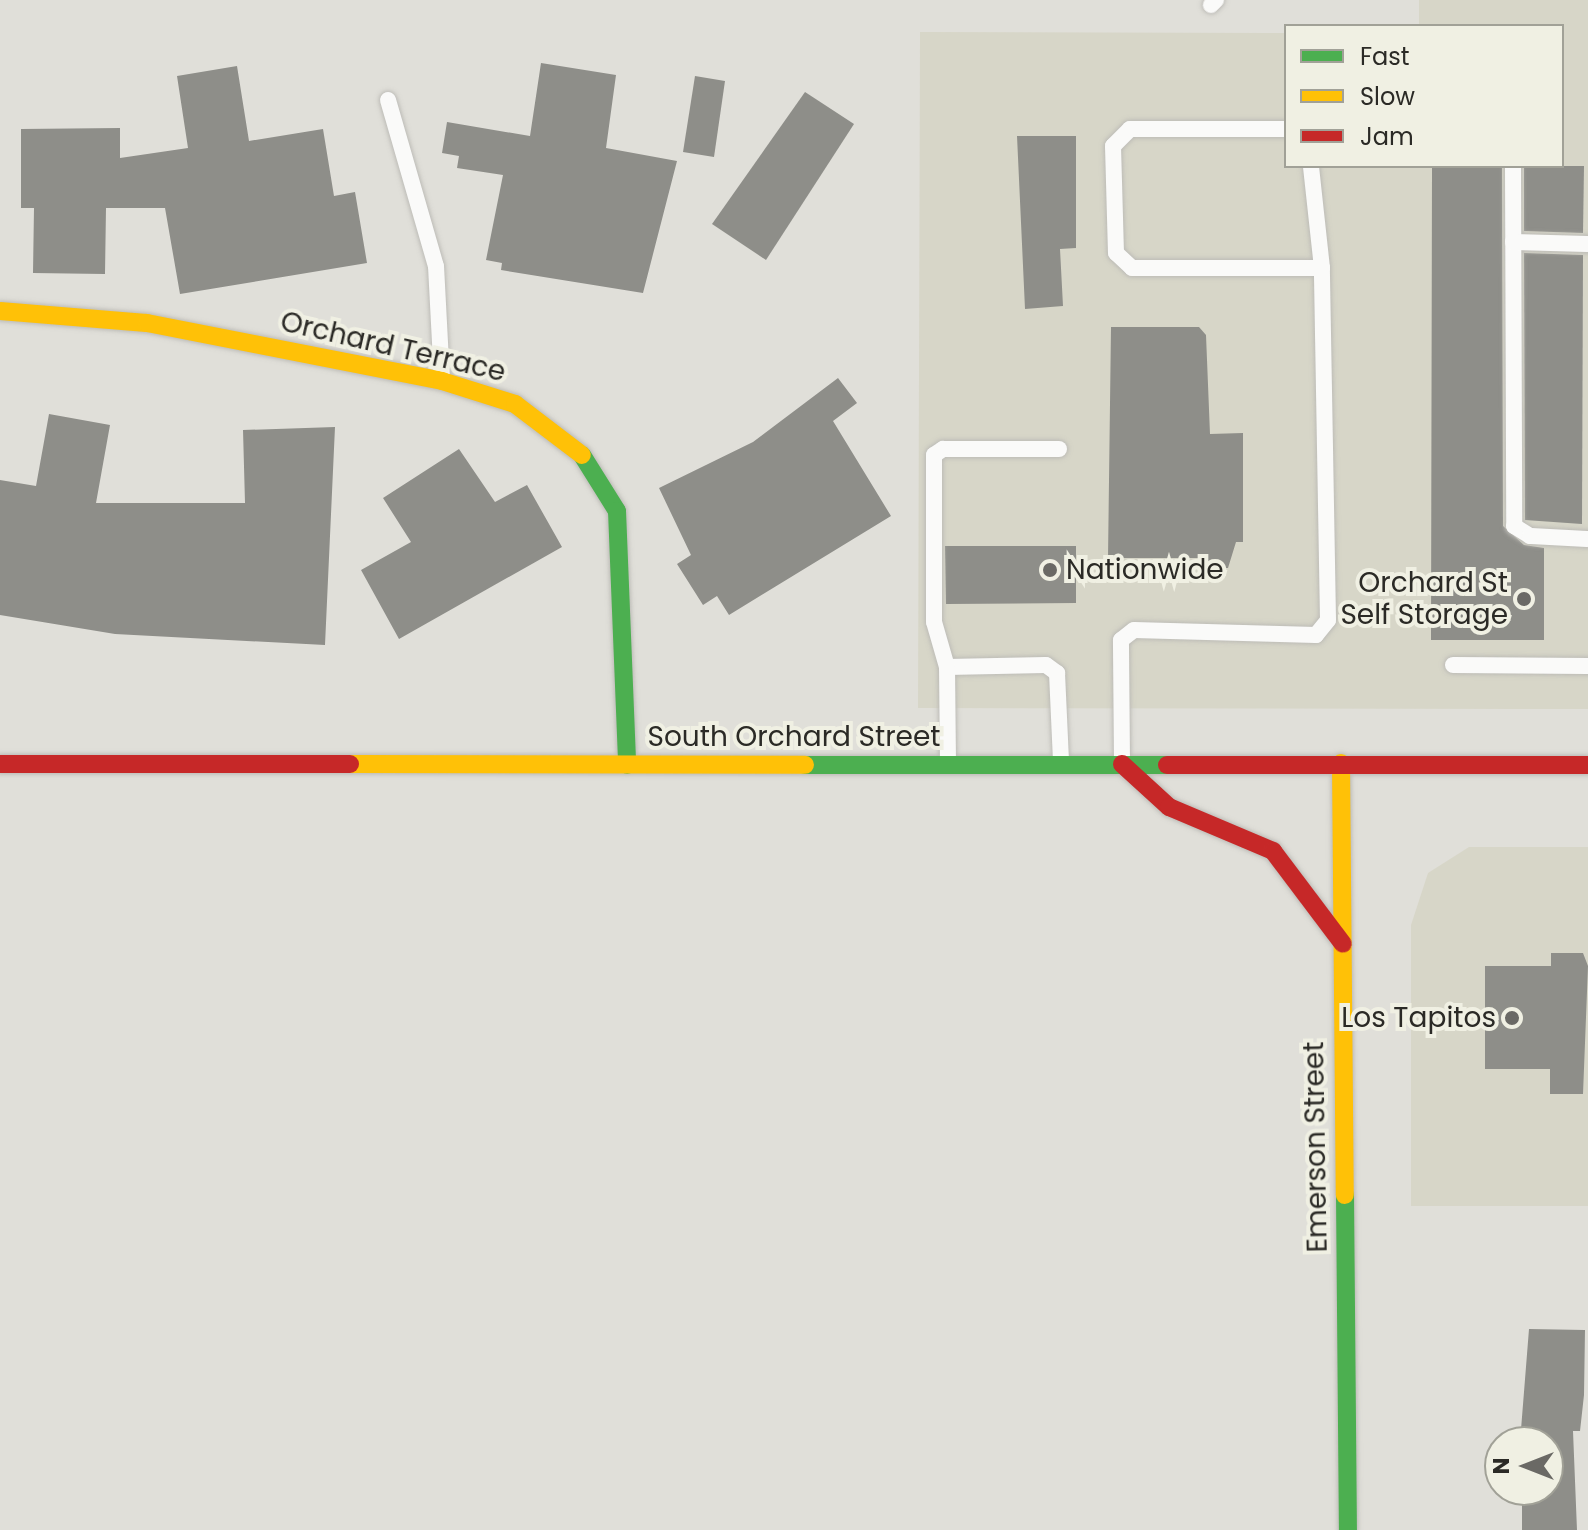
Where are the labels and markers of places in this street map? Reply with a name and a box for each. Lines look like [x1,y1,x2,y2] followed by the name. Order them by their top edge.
[1066,553,1224,587] place label: Nationwide
[1041,561,1059,579] marker: Nationwide
[1340,566,1508,632] place label: Orchard St Self Storage
[1515,590,1533,608] marker: Orchard St Self Storage
[1341,1001,1496,1035] place label: Los Tapitos
[1503,1009,1521,1027] marker: Los Tapitos

